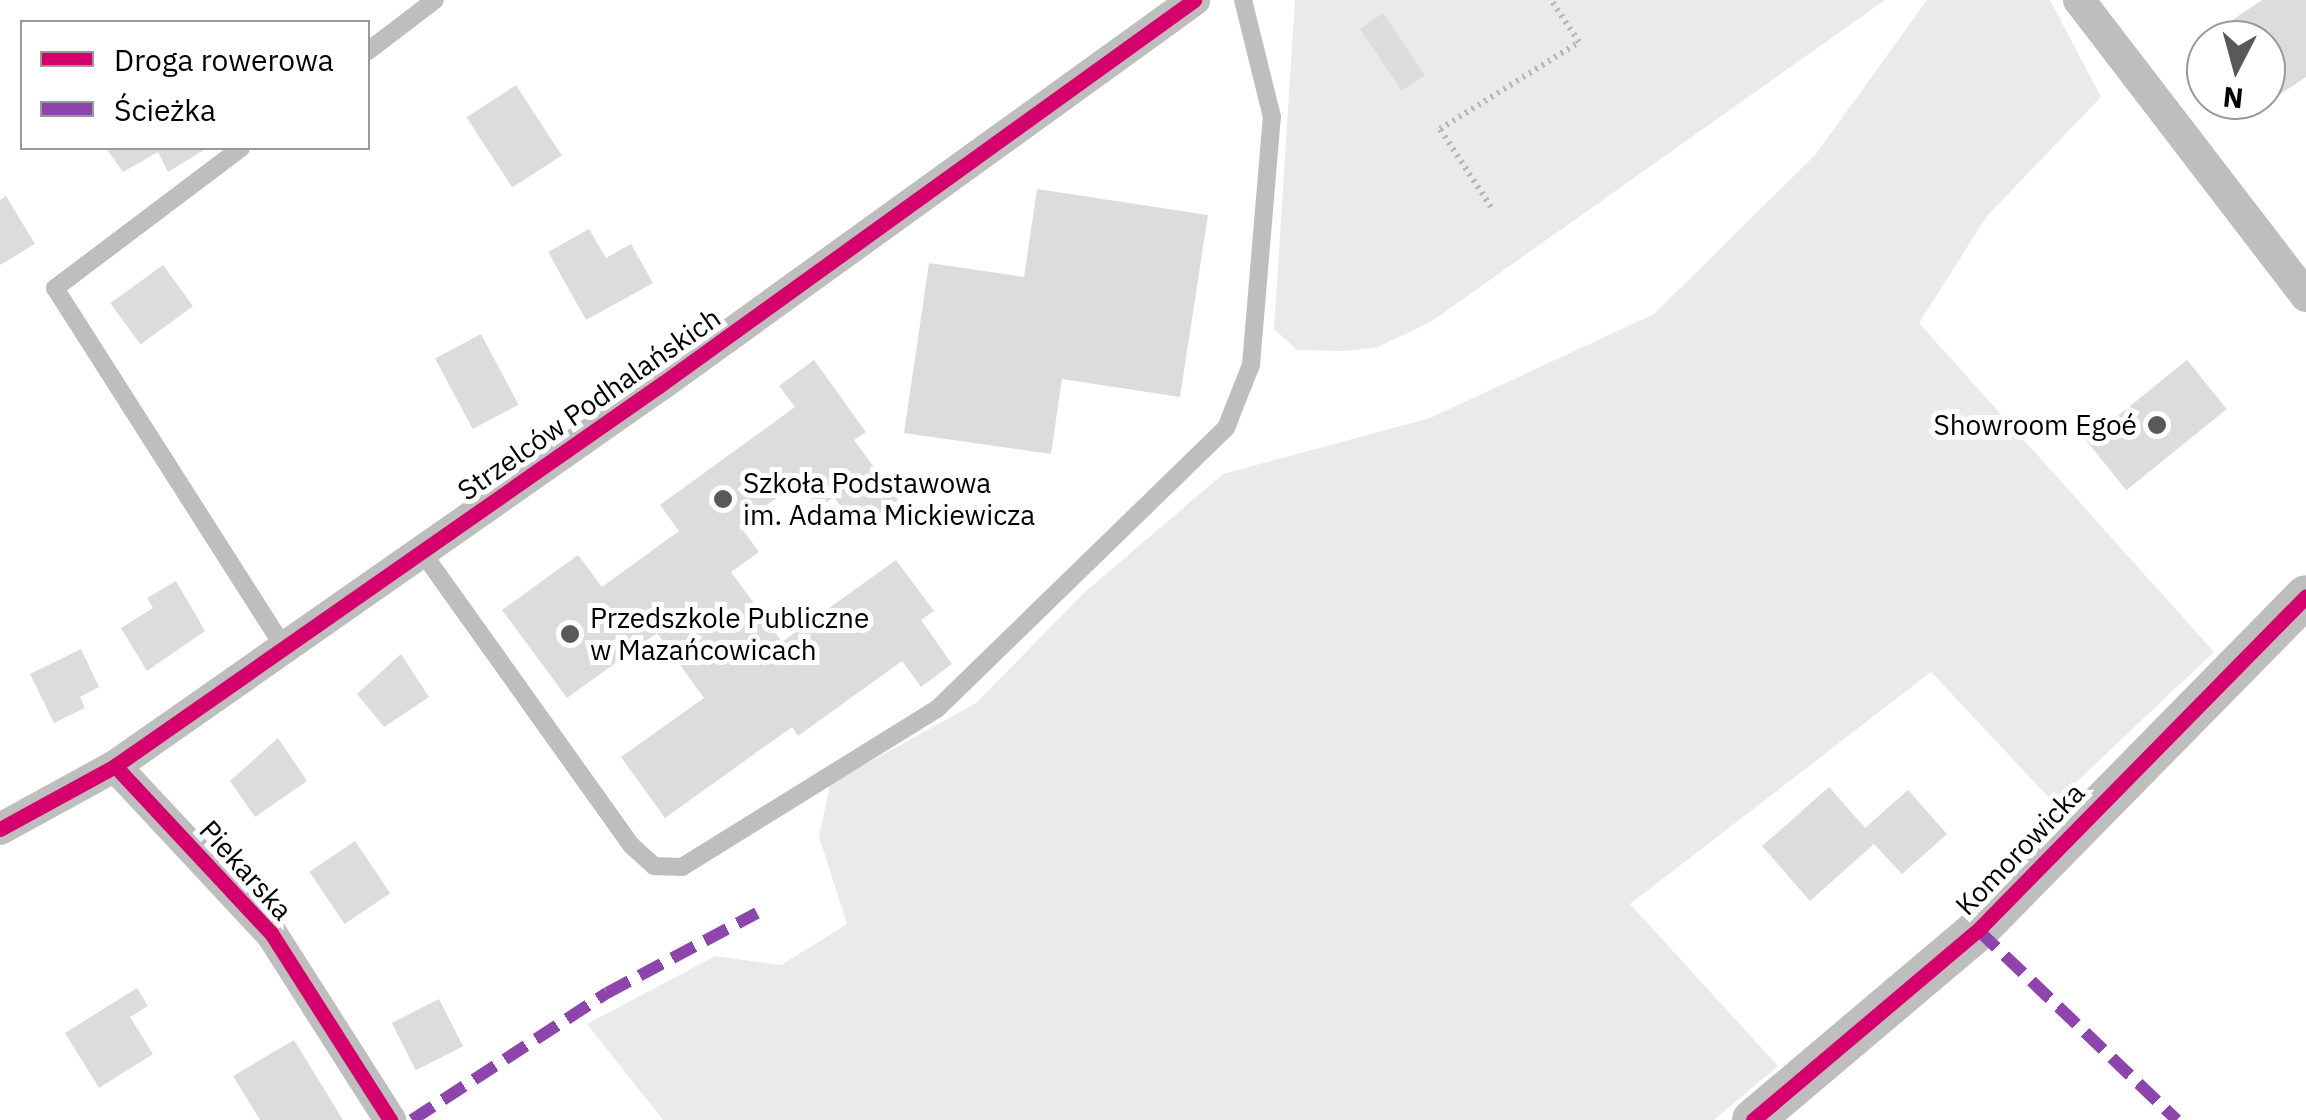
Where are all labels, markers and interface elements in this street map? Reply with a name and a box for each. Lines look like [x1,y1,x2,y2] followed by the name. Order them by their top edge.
[20,20,370,150] legend
[2186,20,2286,120] north arrow
[114,40,334,79] text: Droga rowerowa
[2221,79,2245,118] text: N
[114,90,216,129] text: Ścieżka
[451,301,727,507] street label: Strzelców Podhalańskich
[1933,408,2137,442] place label: Showroom Egoé
[2146,414,2168,436] marker: Showroom Egoé
[743,466,1035,532] place label: Szkoła Podstawowa im. Adama Mickiewicza
[712,488,734,510] marker: Szkoła Podstawowa im. Adama Mickiewicza
[590,601,869,667] place label: Przedszkole Publiczne w Mazańcowicach
[559,623,581,645] marker: Przedszkole Publiczne w Mazańcowicach
[1949,776,2091,922] street label: Komorowicka
[193,813,299,927] street label: Piekarska

